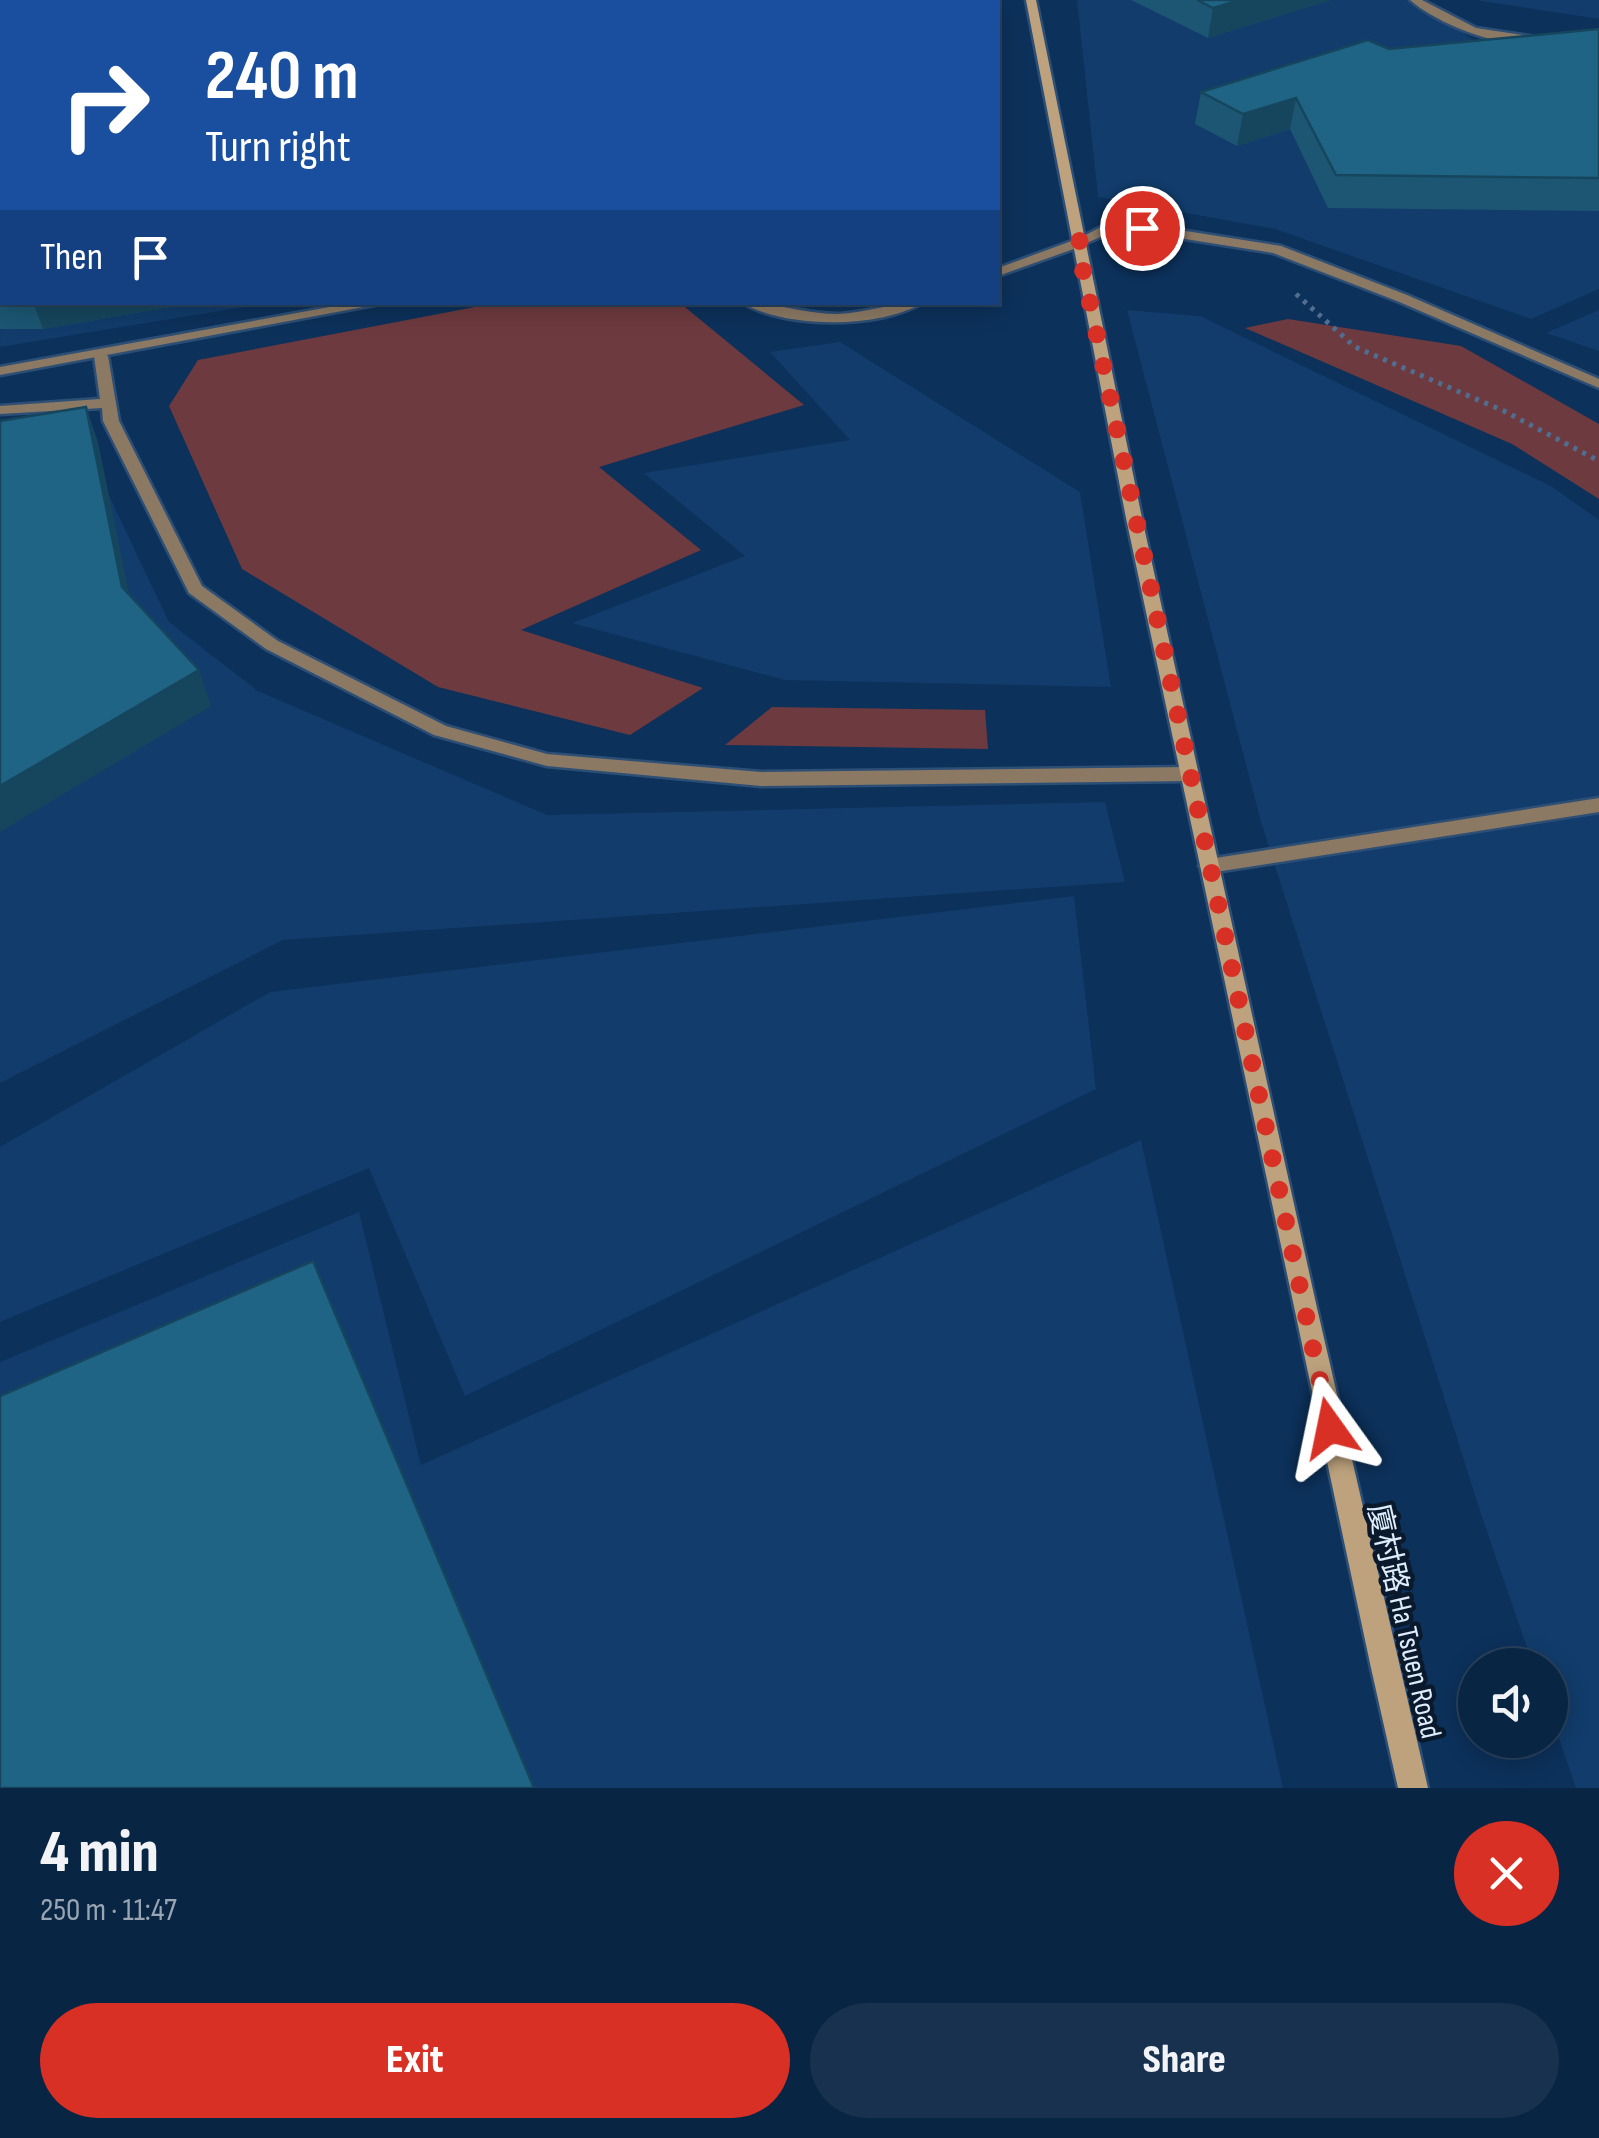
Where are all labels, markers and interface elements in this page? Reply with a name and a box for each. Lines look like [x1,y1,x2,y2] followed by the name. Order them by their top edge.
[205,35,359,119] text: 240 m
[40,40,170,170] icon: right
[205,120,351,175] text: Turn right
[1100,186,1185,271] pin
[1115,201,1170,256] icon: arrive
[123,230,178,285] icon: arrive
[40,235,103,280] text: Then
[1278,1376,1382,1480] position arrow
[1360,1500,1449,1742] street label: 廈村路 Ha Tsuen Road
[1458,1648,1568,1758] map controls
[1458,1648,1568,1758] button: sound
[40,1817,159,1889] text: 4 min
[1454,1821,1559,1926] button: close
[40,1891,177,1930] text: 250 m · 11:47
[40,2003,790,2118] button: Exit
[810,2003,1559,2118] button: Share

